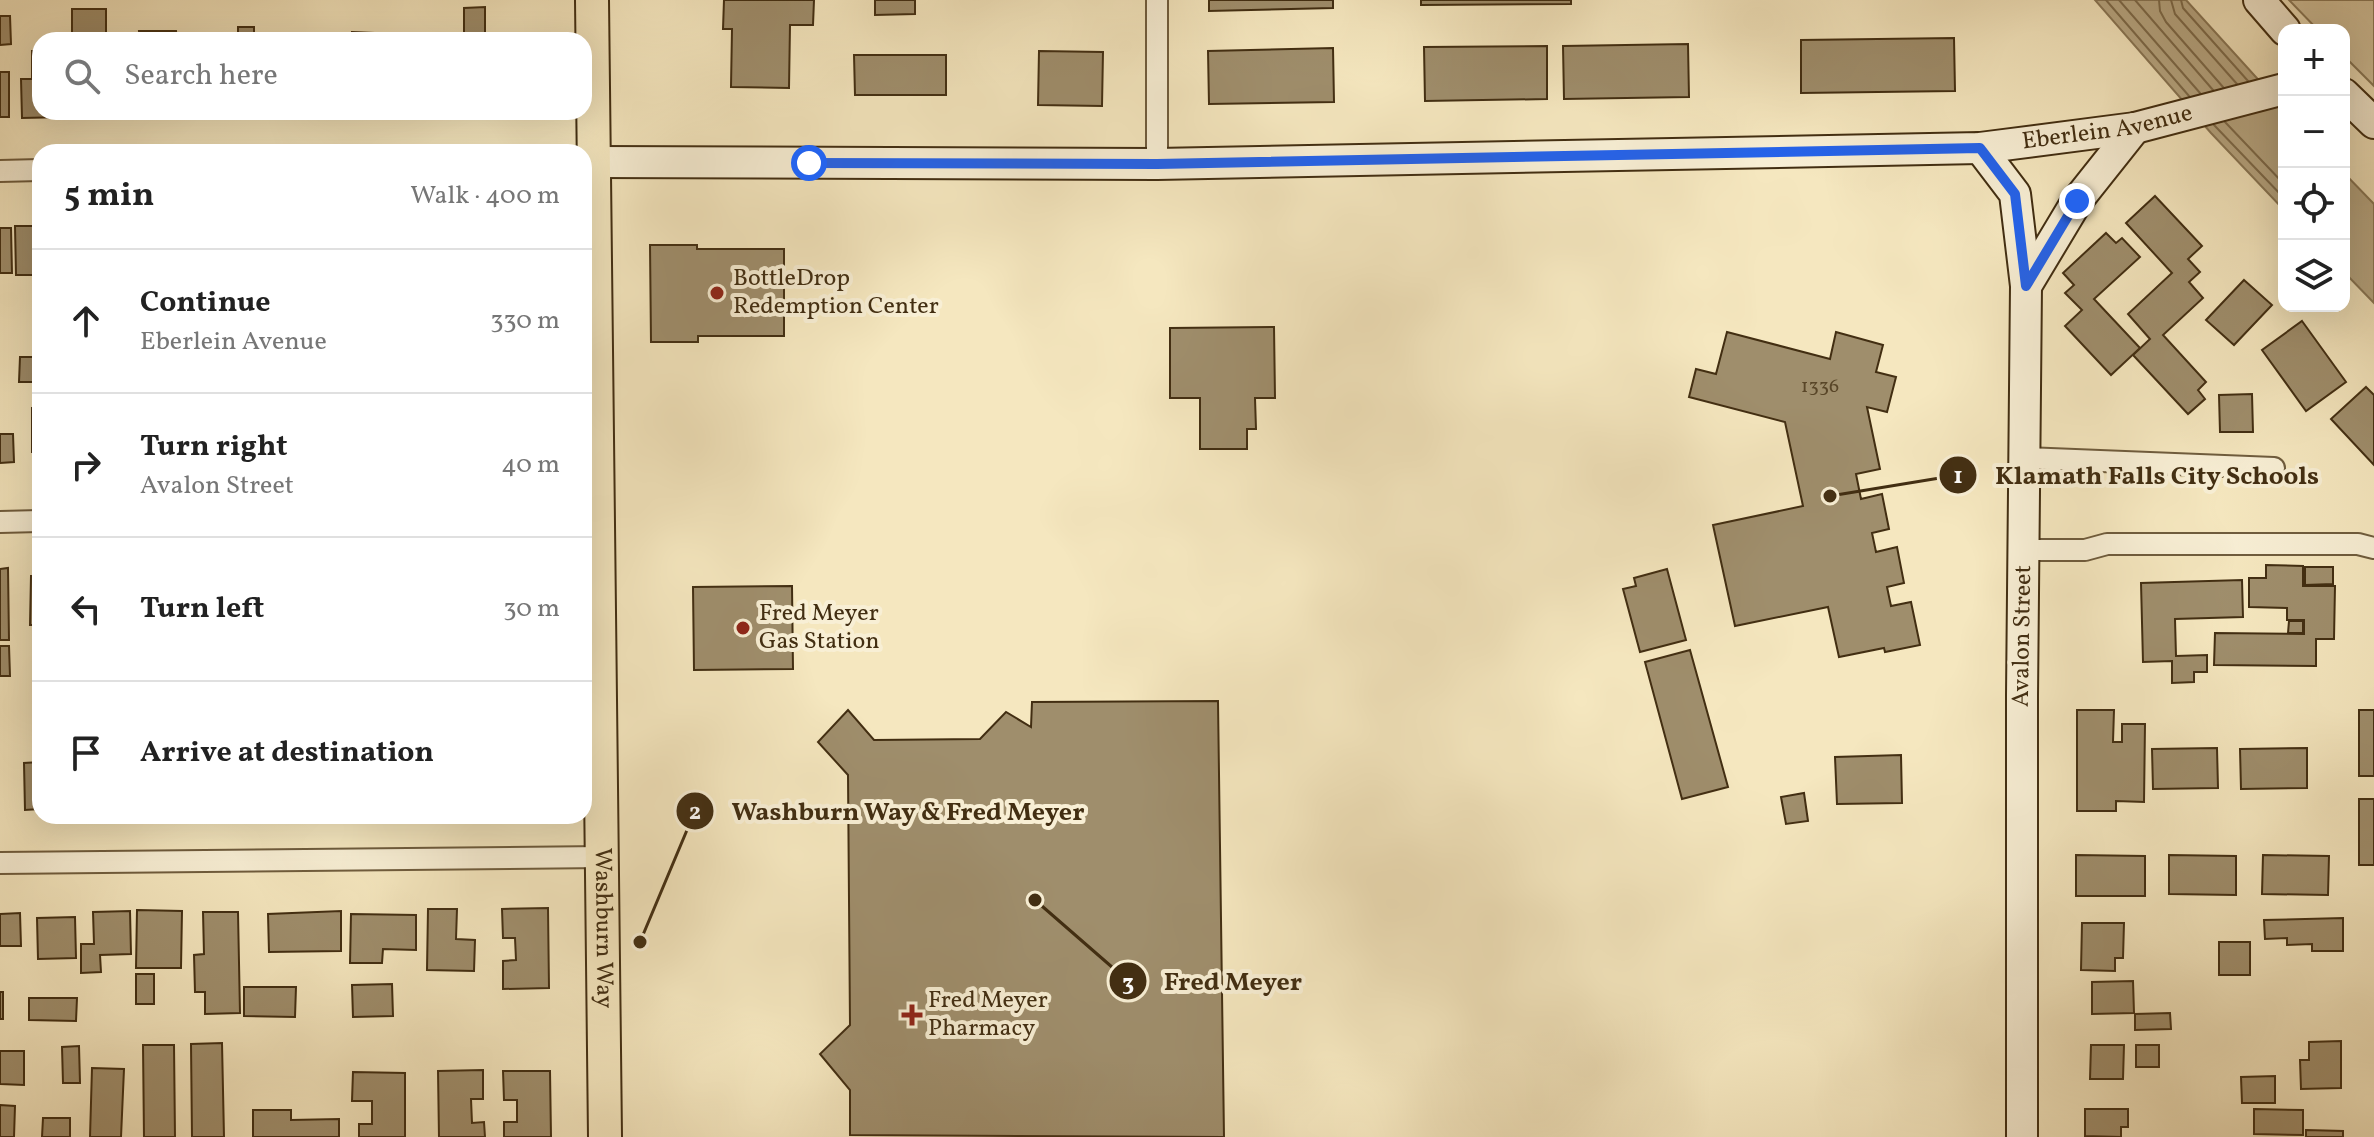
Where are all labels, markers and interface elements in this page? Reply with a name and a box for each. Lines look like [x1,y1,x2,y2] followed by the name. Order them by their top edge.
[2278,24,2350,312] map controls
[2278,24,2350,96] button: +
[32,32,592,120] search box
[60,54,104,98] icon: search
[124,55,278,97] text: Search here
[2278,96,2350,168] button: −
[2020,97,2196,159] street label: Eberlein Avenue
[791,145,827,181] route start
[2278,168,2350,240] button: locate
[64,173,154,220] text: 5 min
[410,178,560,214] text: Walk · 400 m
[2059,183,2095,219] route end
[2278,240,2350,312] button: layers
[733,262,939,324] place label: BottleDrop Redemption Center
[140,282,271,324] text: Continue
[708,284,726,302] marker: BottleDrop Redemption Center
[64,299,108,343] icon: ahead
[490,303,560,339] text: 330 m
[140,324,327,360] text: Eberlein Avenue
[1801,373,1839,401] house number: 1336
[140,426,288,468] text: Turn right
[64,443,108,487] icon: right
[501,447,560,483] text: 40 m
[1938,450,2335,500] callout: Klamath Falls City Schools
[1995,459,2319,495] text: Klamath Falls City Schools
[1953,460,1963,494] text: 1
[140,468,294,504] text: Avalon Street
[2005,565,2041,707] street label: Avalon Street
[64,587,108,631] icon: left
[140,588,264,630] text: Turn left
[503,591,560,627] text: 30 m
[759,597,880,659] place label: Fred Meyer Gas Station
[734,619,752,637] marker: Fred Meyer Gas Station
[64,731,108,775] icon: arrive
[140,732,434,774] text: Arrive at destination
[675,786,1101,836] callout: Washburn Way & Fred Meyer
[731,795,1085,831] text: Washburn Way & Fred Meyer
[689,796,701,830] text: 2
[585,847,621,1009] street label: Washburn Way
[1108,956,1318,1006] callout: Fred Meyer
[1164,965,1302,1001] text: Fred Meyer
[1122,967,1134,1001] text: 3
[928,984,1048,1046] place label: Fred Meyer Pharmacy
[903,1006,921,1024] marker: Fred Meyer Pharmacy

